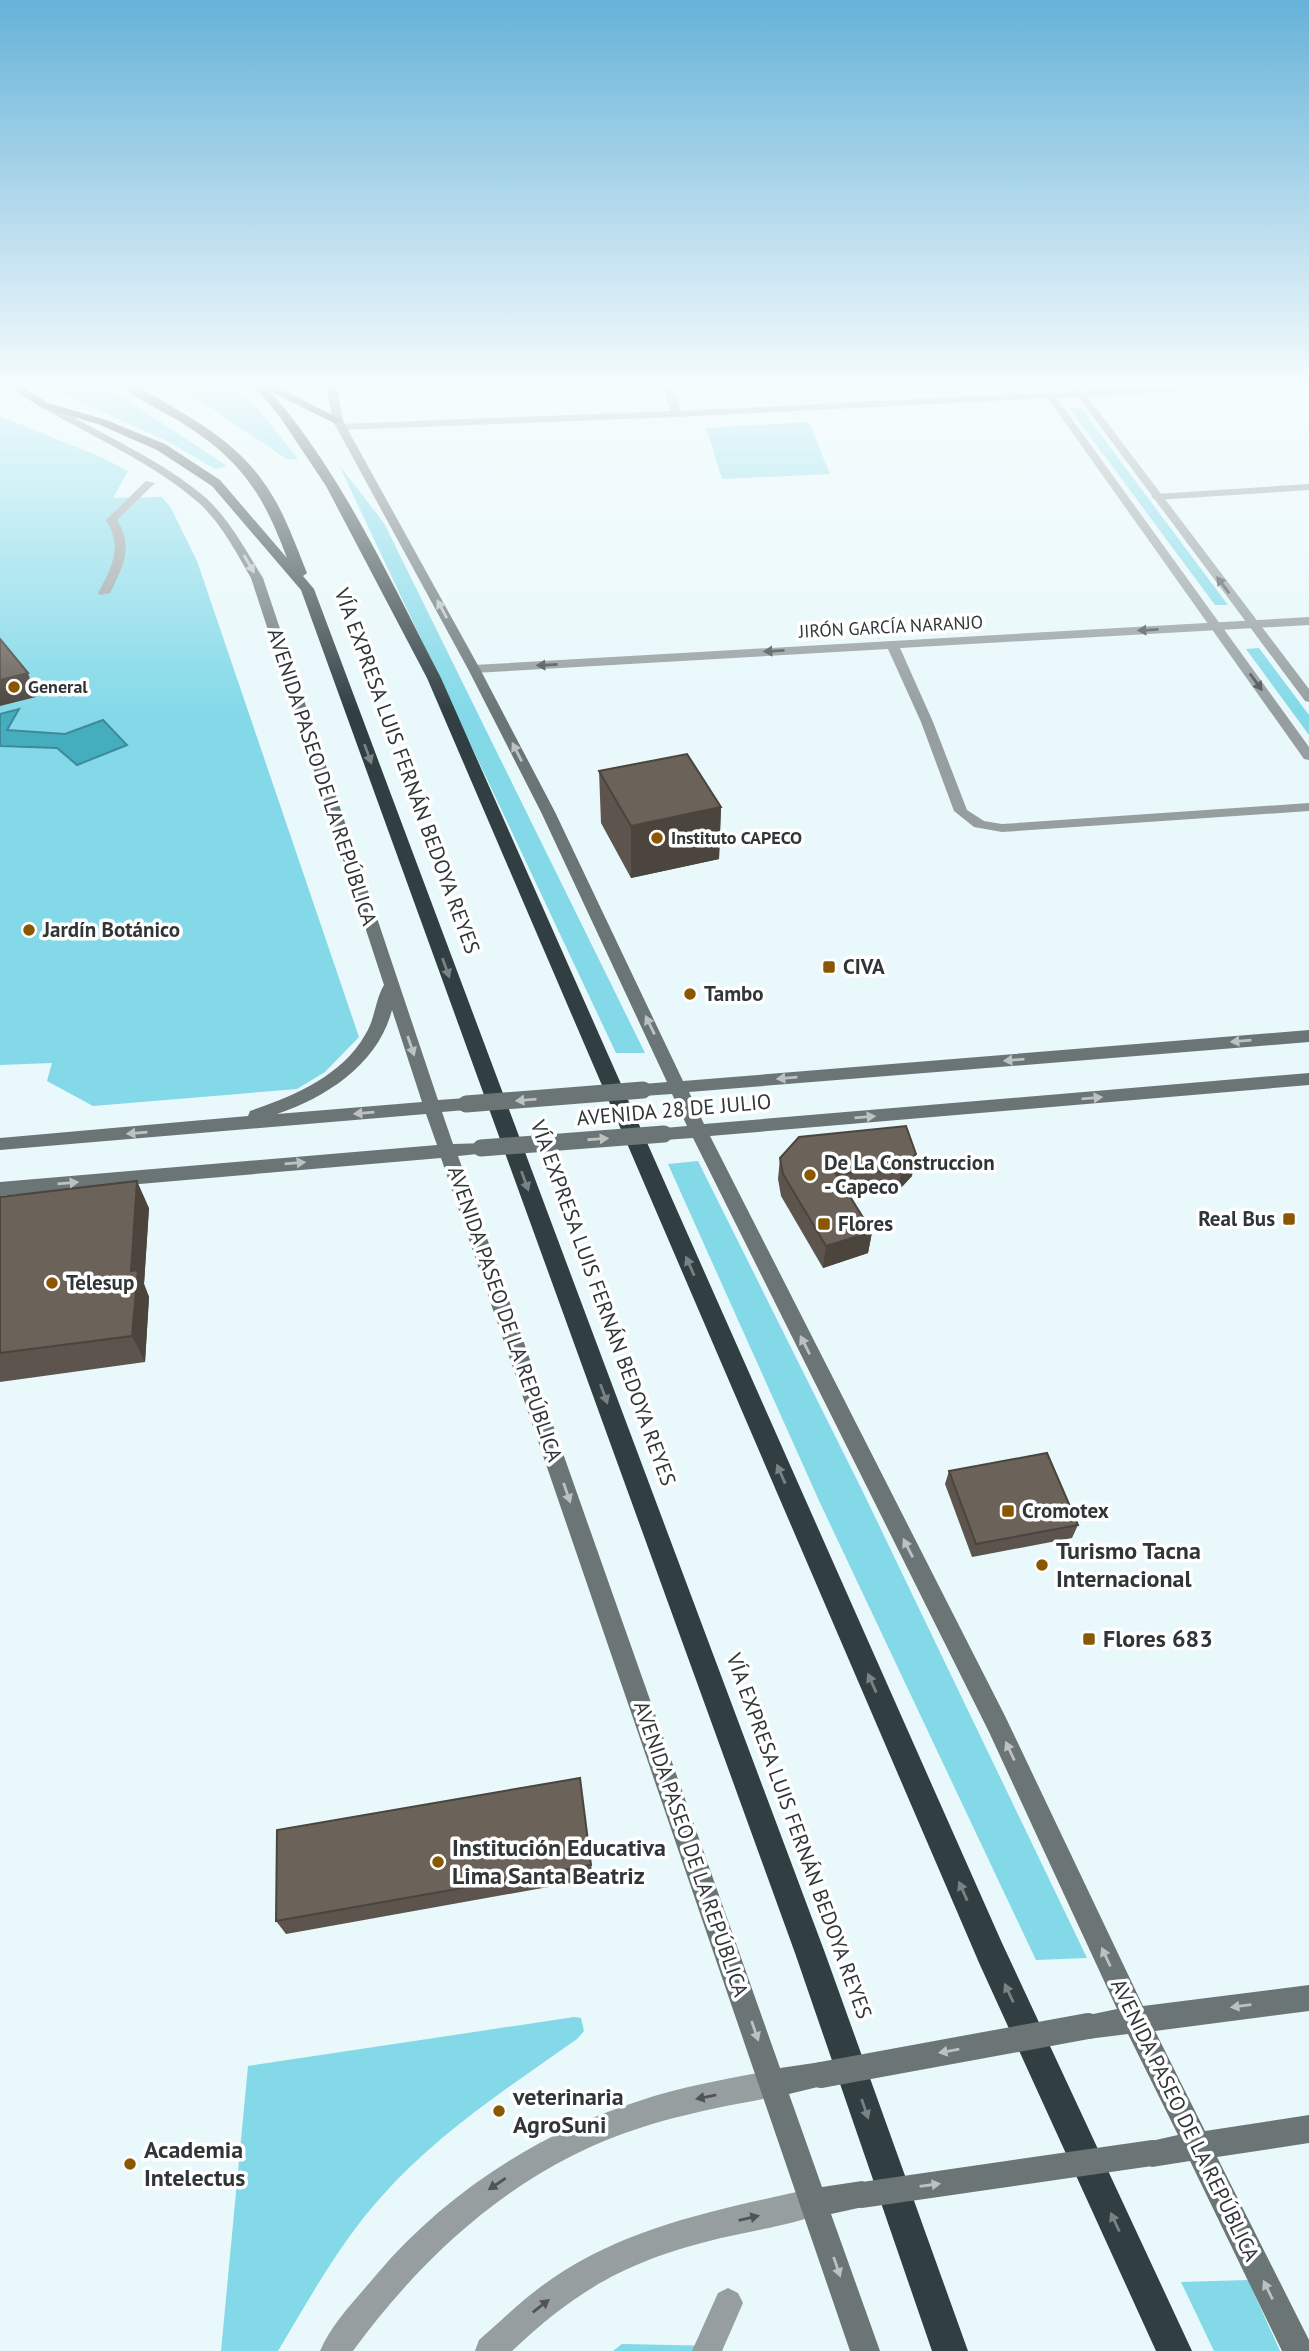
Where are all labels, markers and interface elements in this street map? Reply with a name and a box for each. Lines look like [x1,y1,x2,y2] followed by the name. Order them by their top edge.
[243,554,255,574] one-way arrow
[1216,576,1230,595] one-way arrow
[328,583,486,957] street label: VÍA EXPRESA LUIS FERNÁN BEDOYA REYES
[436,599,448,619] one-way arrow
[797,610,984,643] street label: JIRÓN GARCÍA NARANJO
[262,625,384,929] street label: AVENIDA PASEO DE LA REPÚBLICA
[1137,625,1159,636] one-way arrow
[763,646,785,657] one-way arrow
[536,659,558,670] one-way arrow
[1249,673,1263,691] one-way arrow
[28,675,88,698] place label: General
[6,679,22,695] marker: General
[511,742,522,762] one-way arrow
[362,744,373,765] one-way arrow
[671,826,802,849] place label: Instituto CAPECO
[649,830,665,846] marker: Instituto CAPECO
[42,916,180,943] place label: Jardín Botánico
[21,922,37,938] marker: Jardín Botánico
[843,953,885,980] place label: CIVA
[441,957,452,978] one-way arrow
[821,959,837,975] marker: CIVA
[704,980,764,1007] place label: Tambo
[682,986,698,1002] marker: Tambo
[644,1015,656,1035] one-way arrow
[406,1036,417,1057] one-way arrow
[1230,1036,1252,1047] one-way arrow
[1003,1055,1025,1066] one-way arrow
[776,1073,798,1084] one-way arrow
[576,1088,772,1131] street label: AVENIDA 28 DE JULIO
[1081,1092,1103,1103] one-way arrow
[515,1095,537,1106] one-way arrow
[352,1108,374,1119] one-way arrow
[855,1111,877,1122] one-way arrow
[524,1115,682,1489] street label: VÍA EXPRESA LUIS FERNÁN BEDOYA REYES
[126,1128,148,1139] one-way arrow
[587,1133,609,1144] one-way arrow
[824,1149,995,1200] place label: De La Construccion - Capeco
[284,1158,306,1169] one-way arrow
[442,1163,569,1466] street label: AVENIDA PASEO DE LA REPÚBLICA
[802,1167,818,1183] marker: De La Construccion - Capeco
[519,1171,530,1192] one-way arrow
[57,1178,79,1189] one-way arrow
[1198,1205,1275,1232] place label: Real Bus
[838,1210,893,1237] place label: Flores
[1281,1211,1297,1227] marker: Real Bus
[816,1216,832,1232] marker: Flores
[684,1256,696,1276] one-way arrow
[66,1269,134,1296] place label: Telesup
[44,1275,60,1291] marker: Telesup
[800,1335,811,1355] one-way arrow
[598,1384,609,1405] one-way arrow
[775,1464,786,1485] one-way arrow
[562,1482,573,1503] one-way arrow
[1022,1497,1109,1524] place label: Cromotex
[1000,1503,1016,1519] marker: Cromotex
[1056,1535,1201,1594] place label: Turismo Tacna Internacional
[902,1538,913,1558] one-way arrow
[1034,1557,1050,1573] marker: Turismo Tacna Internacional
[1103,1623,1213,1654] place label: Flores 683
[1081,1631,1097,1647] marker: Flores 683
[720,1648,878,2022] street label: VÍA EXPRESA LUIS FERNÁN BEDOYA REYES
[866,1673,878,1693] one-way arrow
[628,1698,755,2001] street label: AVENIDA PASEO DE LA REPÚBLICA
[1004,1741,1015,1761] one-way arrow
[452,1832,666,1891] place label: Institución Educativa Lima Santa Beatriz
[430,1854,446,1870] marker: Institución Educativa Lima Santa Beatriz
[958,1881,969,1902] one-way arrow
[1100,1947,1112,1967] one-way arrow
[1105,1974,1266,2266] street label: AVENIDA PASEO DE LA REPÚBLICA
[1003,1983,1015,2003] one-way arrow
[1230,2000,1252,2011] one-way arrow
[750,2021,761,2042] one-way arrow
[938,2046,960,2057] one-way arrow
[512,2081,624,2140] place label: veterinaria AgroSuni
[695,2092,717,2103] one-way arrow
[860,2099,871,2120] one-way arrow
[491,2103,507,2119] marker: veterinaria AgroSuni
[144,2134,245,2193] place label: Academia Intelectus
[122,2156,138,2172] marker: Academia Intelectus
[487,2177,507,2190] one-way arrow
[919,2180,941,2191] one-way arrow
[738,2212,760,2223] one-way arrow
[1109,2212,1121,2232] one-way arrow
[832,2256,843,2277] one-way arrow
[1263,2280,1274,2300] one-way arrow
[532,2298,550,2313] one-way arrow

